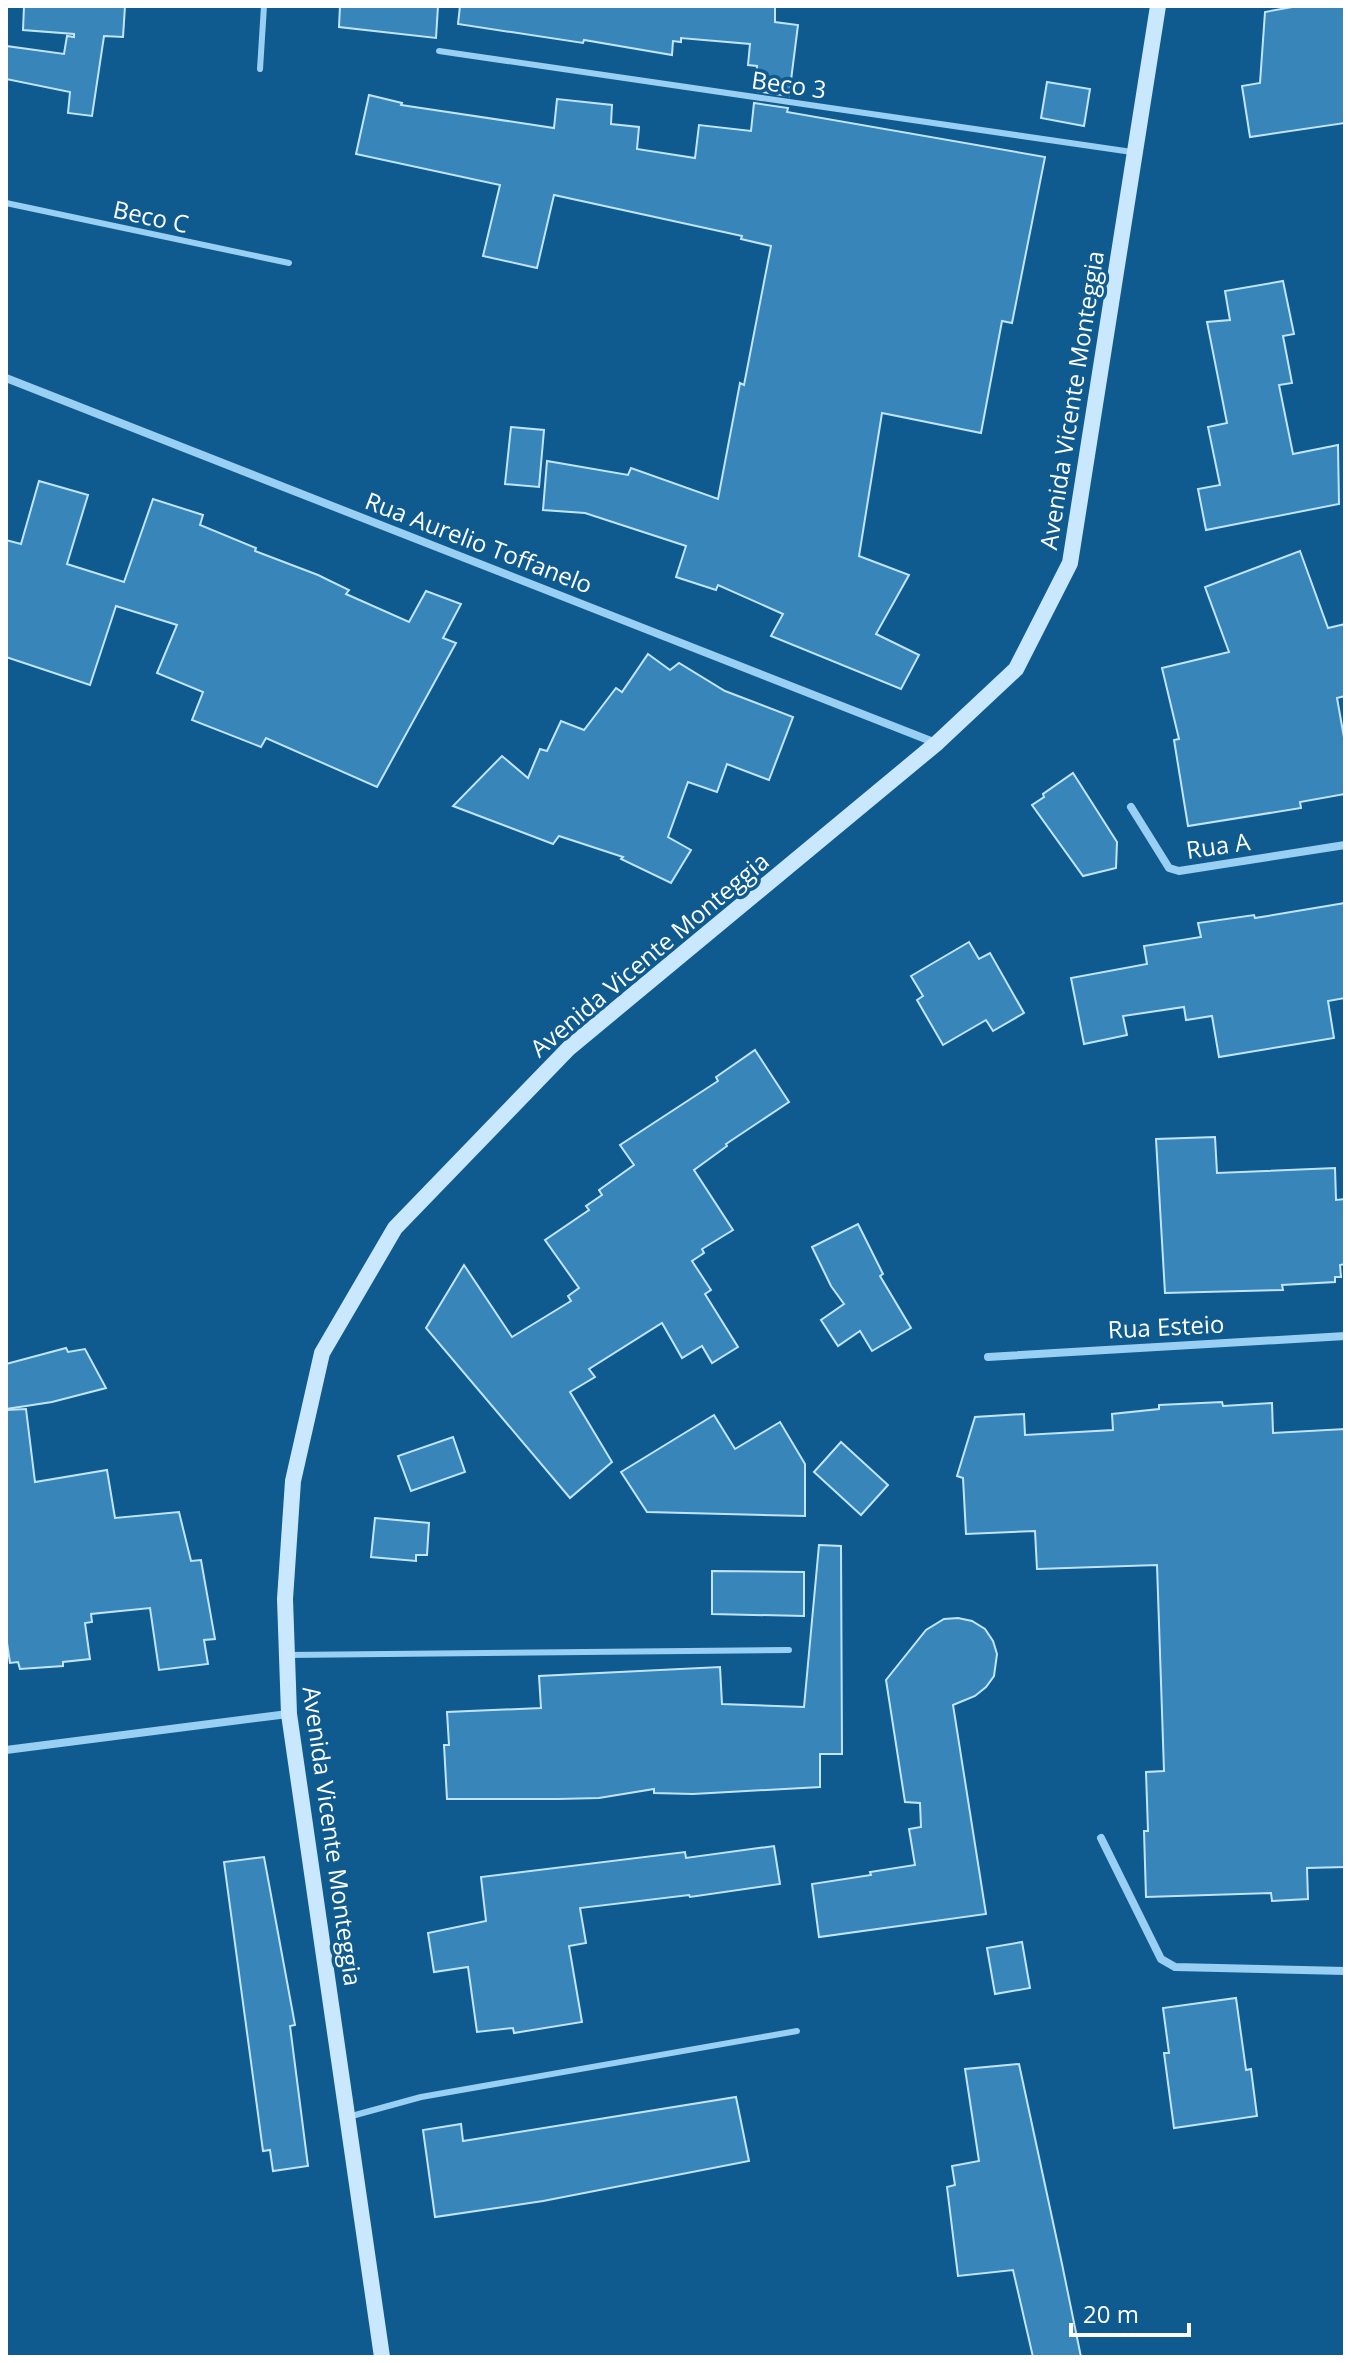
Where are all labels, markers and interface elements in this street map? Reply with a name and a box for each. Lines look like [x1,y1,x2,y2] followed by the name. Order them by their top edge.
[750,62,828,106] street label: Beco 3
[110,192,192,240] street label: Beco C
[1031,248,1111,552] street label: Avenida Vicente Monteggia
[361,483,597,601] street label: Rua Aurelio Toffanelo
[1184,824,1253,866] street label: Rua A
[523,844,775,1064] street label: Avenida Vicente Monteggia
[1107,1306,1225,1346] street label: Rua Esteio
[296,1684,370,1988] street label: Avenida Vicente Monteggia
[1071,2287,1189,2337] scale bar
[1083,2297,1139,2330] text: 20 m

